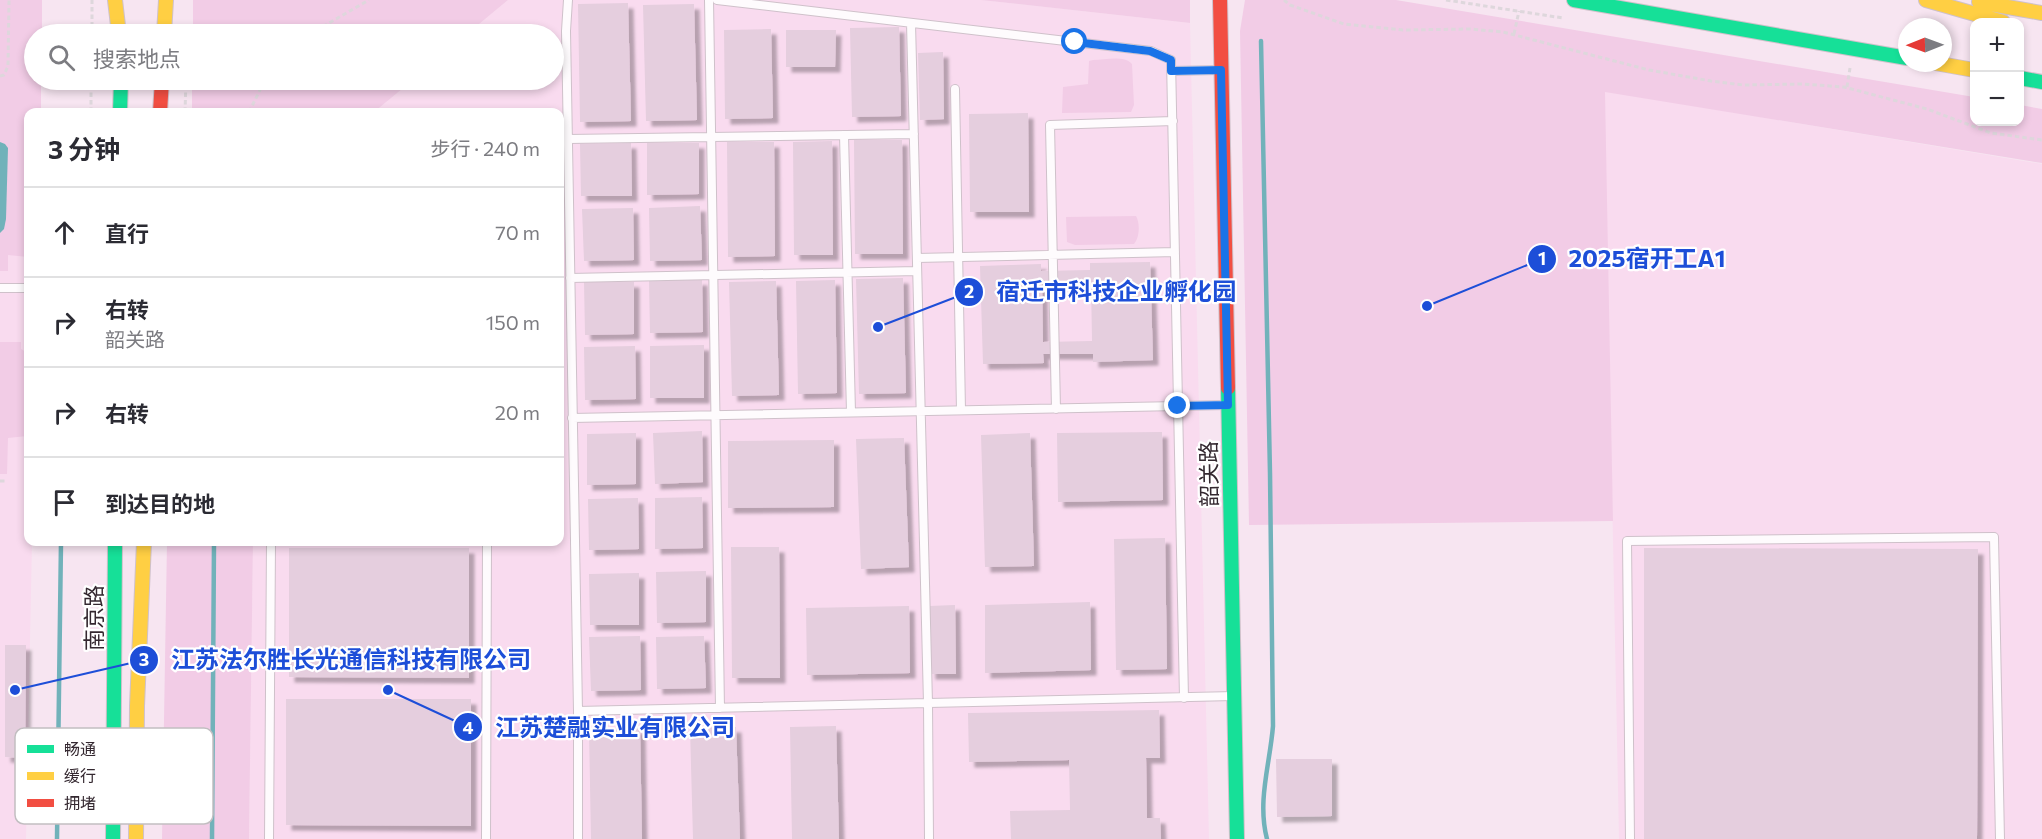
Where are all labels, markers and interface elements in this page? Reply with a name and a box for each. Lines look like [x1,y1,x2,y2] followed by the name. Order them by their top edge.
[1898,18,1952,72] north arrow
[1970,18,2024,126] map controls
[1970,18,2024,72] button: +
[24,24,564,90] search box
[1061,28,1087,54] route start
[45,41,78,74] icon: search
[93,45,181,72] text: 搜索地点
[1970,72,2024,126] button: −
[48,133,120,164] text: 3 分钟
[431,136,540,160] text: 步行 · 240 m
[48,216,81,249] icon: ahead
[105,220,149,247] text: 直行
[495,220,540,244] text: 70 m
[1527,238,1738,280] callout: 2025宿开工A1
[1568,243,1726,272] text: 2025宿开工A1
[1538,247,1546,269] text: 1
[954,271,1248,313] callout: 宿迁市科技企业孵化园
[996,276,1236,305] text: 宿迁市科技企业孵化园
[964,280,974,302] text: 2
[105,296,149,323] text: 右转
[48,306,81,339] icon: right
[486,310,540,334] text: 150 m
[105,327,165,351] text: 韶关路
[1164,392,1190,418] route end
[48,396,81,429] icon: right
[105,400,149,427] text: 右转
[495,400,540,424] text: 20 m
[1194,441,1223,507] street label: 韶关路
[48,486,81,519] icon: arrive
[105,490,215,517] text: 到达目的地
[80,585,107,651] street label: 南京路
[129,639,543,681] callout: 江苏法尔胜长光通信科技有限公司
[171,644,531,673] text: 江苏法尔胜长光通信科技有限公司
[139,648,149,670] text: 3
[453,706,747,748] callout: 江苏楚融实业有限公司
[495,712,735,741] text: 江苏楚融实业有限公司
[462,716,474,738] text: 4
[15,728,213,824] legend
[64,739,96,758] text: 畅通
[64,766,96,785] text: 缓行
[64,793,96,812] text: 拥堵

